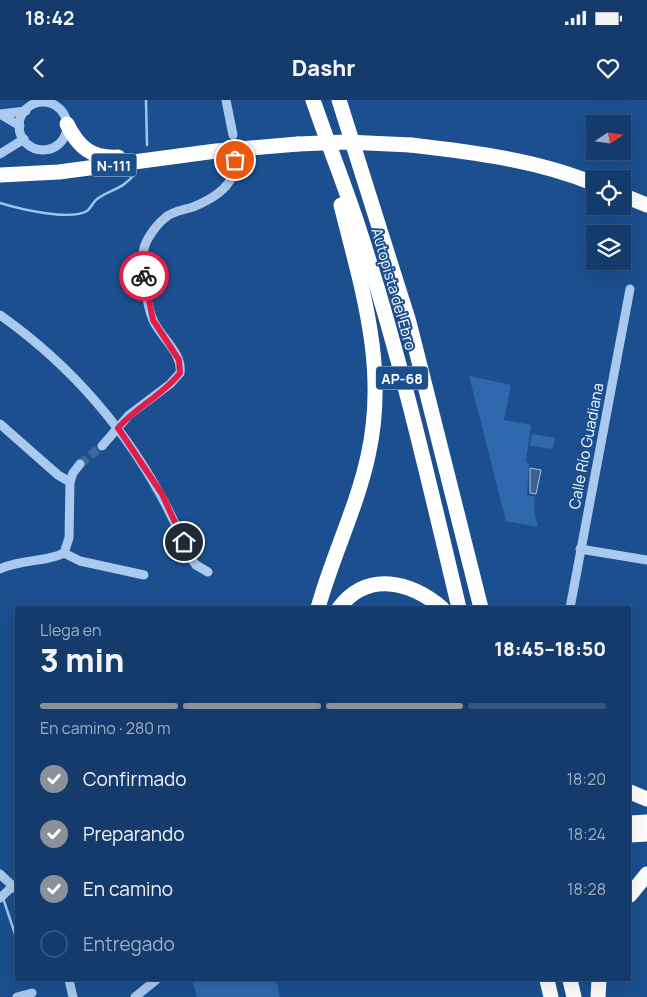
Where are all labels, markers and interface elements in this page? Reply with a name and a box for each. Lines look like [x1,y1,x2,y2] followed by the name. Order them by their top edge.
[25,5,74,31] text: 18:42
[292,53,355,83] text: Dashr
[25,54,53,82] icon: back
[594,54,622,82] icon: heart
[586,115,631,160] north arrow
[586,115,631,270] map controls
[214,139,256,181] pin
[221,146,249,174] icon: bag
[92,154,136,176] road number: N-111
[586,170,631,215] button: locate
[366,225,422,353] street label: Autopista del Ebro
[586,225,631,270] button: layers
[119,251,169,301] courier
[130,262,158,290] icon: bike
[376,366,428,390] road number: AP-68
[563,381,609,511] street label: Calle Río Guadiana
[163,521,205,563] pin
[170,528,198,556] icon: home
[40,619,101,641] text: Llega en
[494,636,606,662] text: 18:45–18:50
[40,638,124,682] text: 3 min
[40,717,171,739] text: En camino · 280 m
[40,765,68,793] icon: check
[83,766,187,792] text: Confirmado
[567,768,606,790] text: 18:20
[40,820,68,848] icon: check
[83,821,185,847] text: Preparando
[567,823,606,845] text: 18:24
[40,875,68,903] icon: check
[83,876,173,902] text: En camino
[567,878,606,900] text: 18:28
[83,931,175,957] text: Entregado

